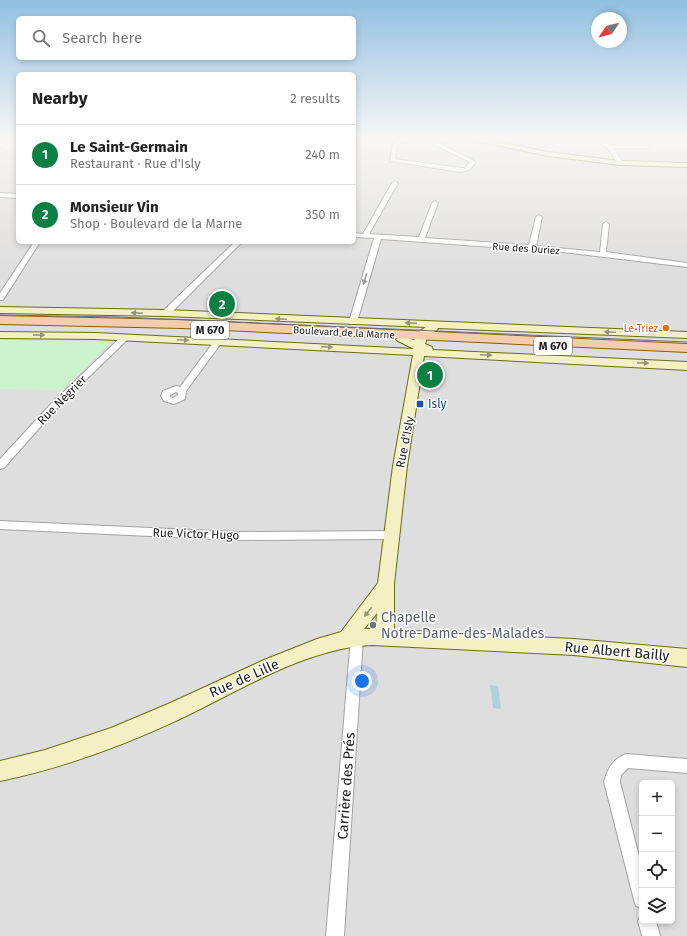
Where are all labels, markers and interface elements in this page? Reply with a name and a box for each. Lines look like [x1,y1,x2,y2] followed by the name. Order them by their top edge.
[591,12,627,48] north arrow
[16,16,356,60] search box
[30,27,52,49] icon: search
[62,29,142,47] text: Search here
[32,88,87,109] text: Nearby
[290,91,340,106] text: 2 results
[70,138,188,156] text: Le Saint-Germain
[42,147,48,162] text: 1
[305,147,340,162] text: 240 m
[70,156,201,171] text: Restaurant · Rue d'Isly
[70,198,159,216] text: Monsieur Vin
[42,207,48,222] text: 2
[305,207,340,222] text: 350 m
[70,216,242,231] text: Shop · Boulevard de la Marne
[492,241,561,257] street label: Rue des Duriez
[362,274,368,286] one-way arrow
[209,289,235,319] pin: 2
[131,309,143,316] one-way arrow
[275,315,287,322] one-way arrow
[405,319,417,326] one-way arrow
[191,321,229,339] road number: M 670
[624,323,659,335] place label: Le Triez
[661,323,671,333] marker: Le Triez
[293,324,395,342] street label: Boulevard de la Marne
[604,329,616,336] one-way arrow
[33,332,46,338] one-way arrow
[177,337,190,343] one-way arrow
[534,337,572,355] road number: M 670
[321,344,333,351] one-way arrow
[480,352,492,359] one-way arrow
[637,359,649,366] one-way arrow
[417,360,443,390] pin: 1
[34,372,90,428] street label: Rue Négrier
[428,397,447,411] place label: Isly
[415,399,425,409] marker: Isly
[393,415,417,469] street label: Rue d'Isly
[152,525,240,543] street label: Rue Victor Hugo
[363,606,372,617] one-way arrow
[381,609,545,642] place label: Chapelle Notre-Dame-des-Malades
[368,620,378,630] marker: Chapelle Notre-Dame-des-Malades
[564,638,670,665] street label: Rue Albert Bailly
[207,656,282,701] street label: Rue de Lille
[352,671,372,691] your location
[334,731,359,840] street label: Carrière des Prés
[639,780,675,924] map controls
[639,780,675,816] button: +
[639,816,675,852] button: −
[639,852,675,888] button: locate
[639,888,675,924] button: layers

